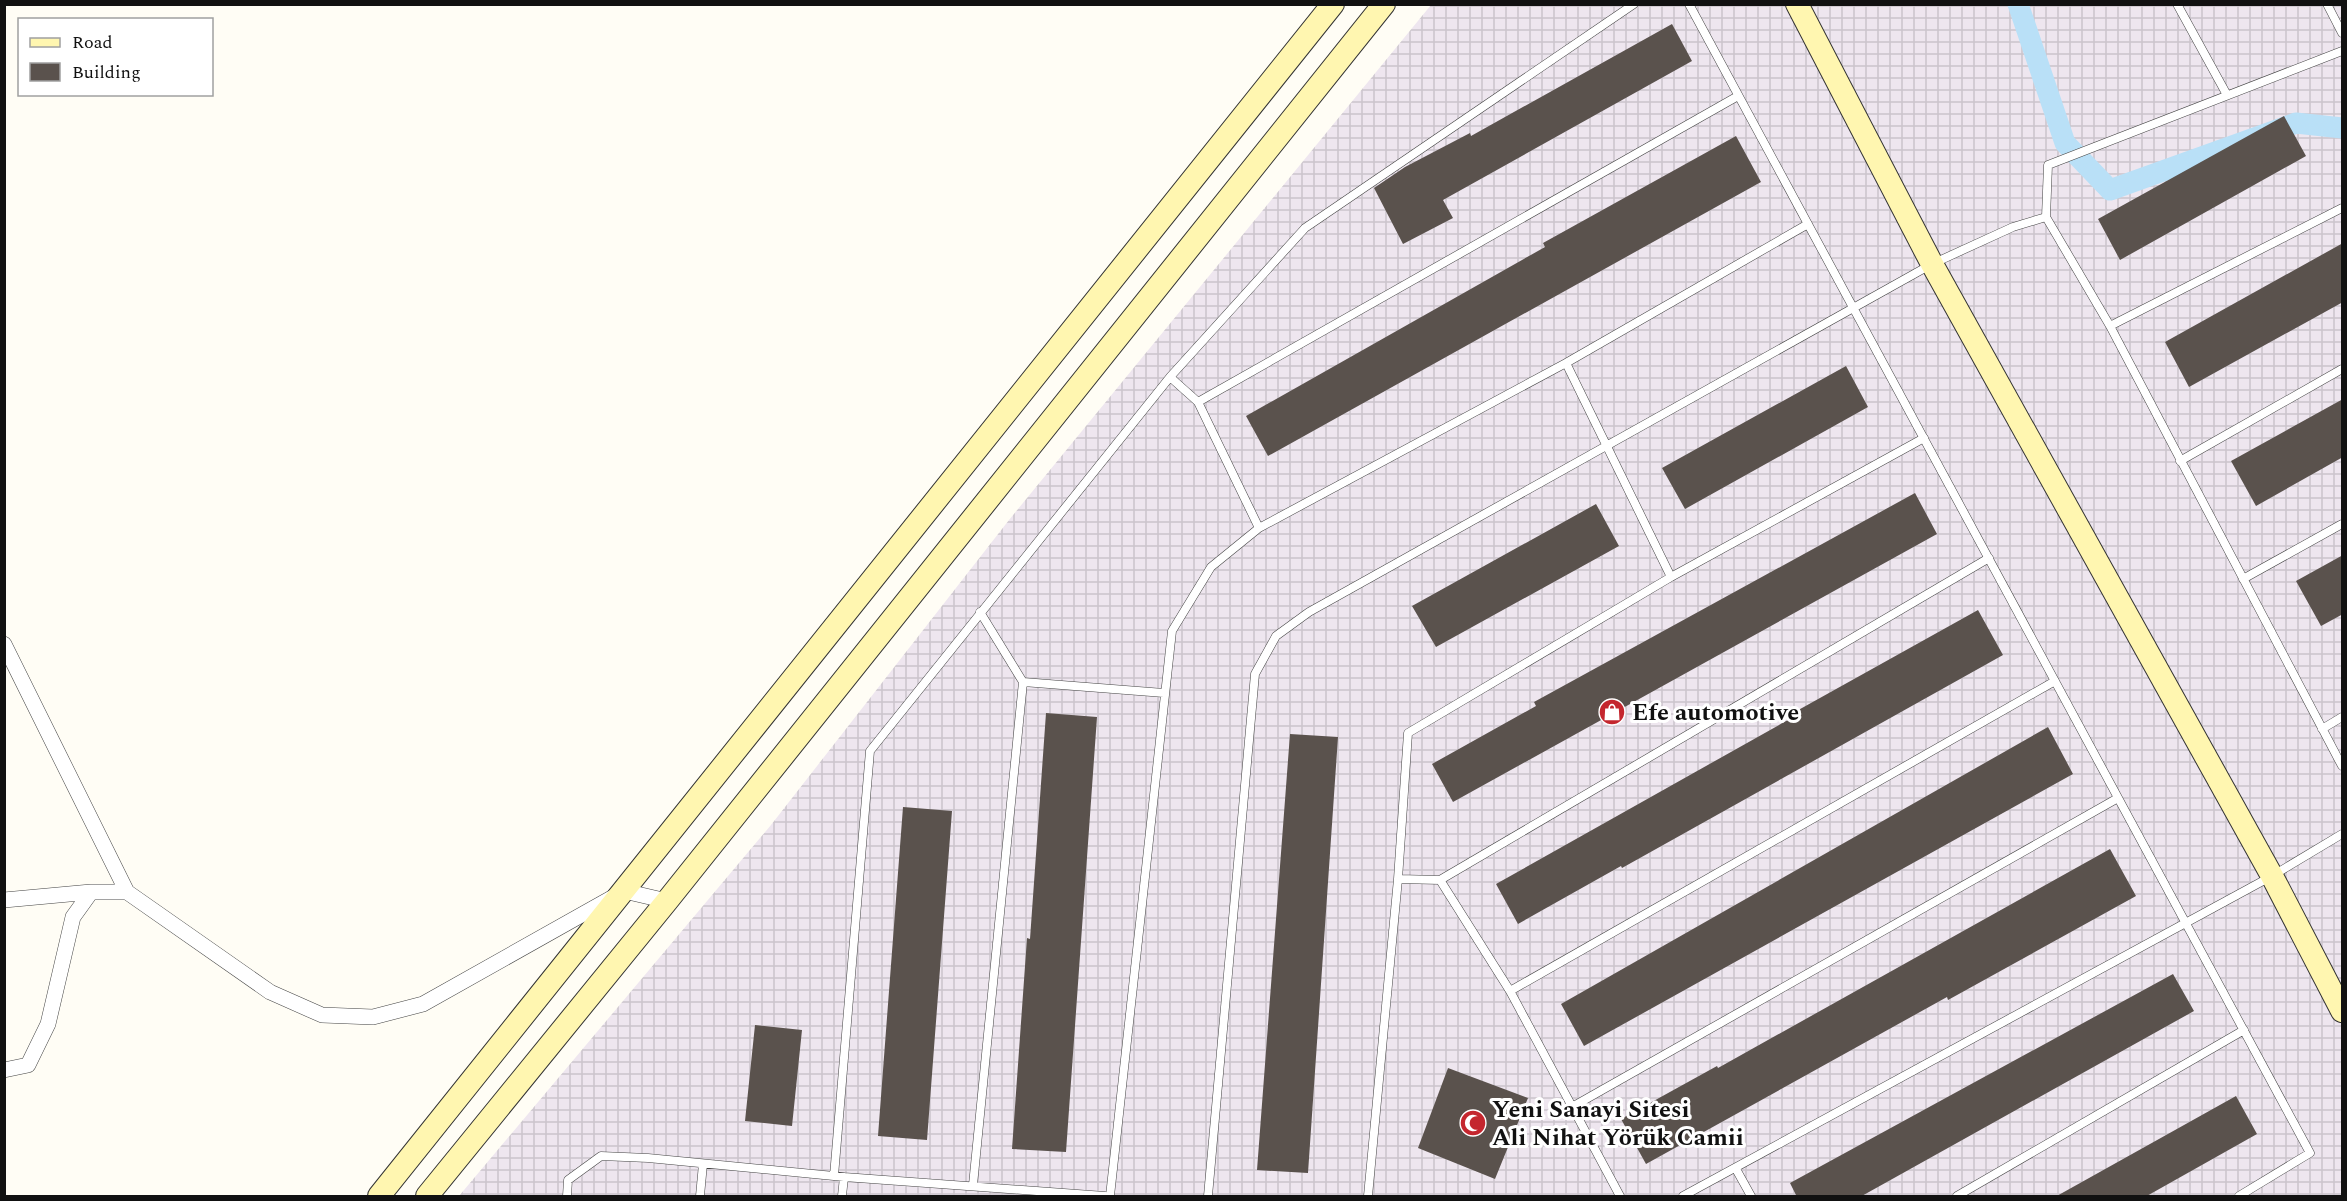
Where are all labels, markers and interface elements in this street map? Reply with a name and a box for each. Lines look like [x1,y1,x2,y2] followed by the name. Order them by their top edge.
[18,18,213,96] legend
[72,29,113,56] text: Road
[72,59,141,86] text: Building
[1632,695,1799,731] place label: Efe automotive
[1597,697,1627,727] shop icon: Efe automotive
[1492,1092,1744,1156] place label: Yeni Sanayi Sitesi Ali Nihat Yörük Camii
[1458,1108,1488,1138] mosque icon: Yeni Sanayi Sitesi Ali Nihat Yörük Camii

